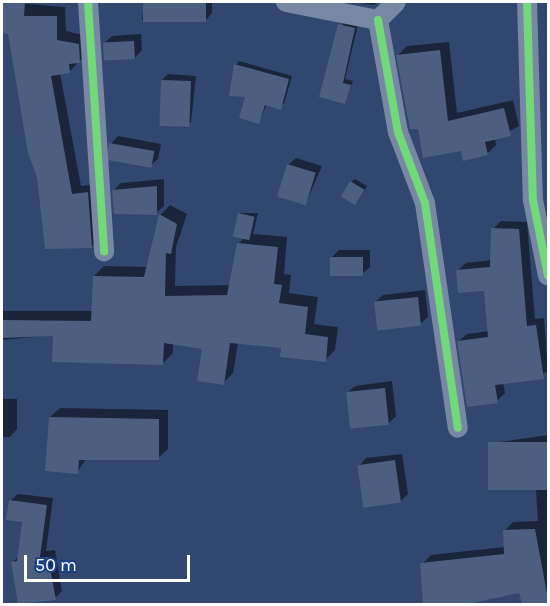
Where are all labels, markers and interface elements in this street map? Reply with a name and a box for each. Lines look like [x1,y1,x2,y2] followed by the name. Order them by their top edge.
[27,543,194,581] scale bar
[35,554,77,576] text: 50 m

